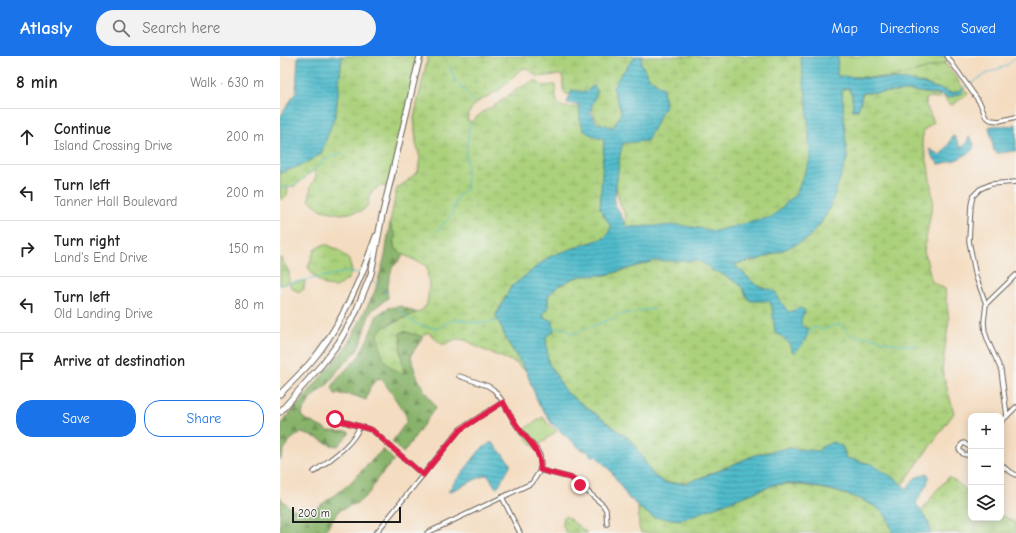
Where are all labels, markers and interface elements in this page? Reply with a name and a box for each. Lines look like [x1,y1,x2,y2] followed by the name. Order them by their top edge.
[96,10,376,46] search box
[20,17,72,39] text: Atlasly
[110,17,132,39] icon: search
[142,19,220,37] text: Search here
[831,20,858,37] text: Map
[880,20,939,37] text: Directions
[961,20,996,37] text: Saved
[16,73,58,92] text: 8 min
[190,75,264,90] text: Walk · 630 m
[54,120,111,138] text: Continue
[16,126,38,148] icon: ahead
[226,129,264,144] text: 200 m
[54,138,172,153] text: Island Crossing Drive
[54,176,110,194] text: Turn left
[16,182,38,204] icon: left
[226,185,264,200] text: 200 m
[54,194,177,209] text: Tanner Hall Boulevard
[54,232,120,250] text: Turn right
[16,238,38,260] icon: right
[229,241,264,256] text: 150 m
[54,250,148,265] text: Land's End Drive
[54,288,110,306] text: Turn left
[16,294,38,316] icon: left
[234,297,264,312] text: 80 m
[54,306,153,321] text: Old Landing Drive
[16,350,38,372] icon: arrive
[54,352,185,370] text: Arrive at destination
[16,400,136,437] button: Save
[144,400,264,437] button: Share
[326,410,344,428] route start
[968,413,1004,521] map controls
[968,413,1004,449] button: +
[968,449,1004,485] button: −
[571,476,589,494] route end
[968,485,1004,521] button: layers
[292,505,401,524] scale bar
[298,507,330,520] text: 200 m

